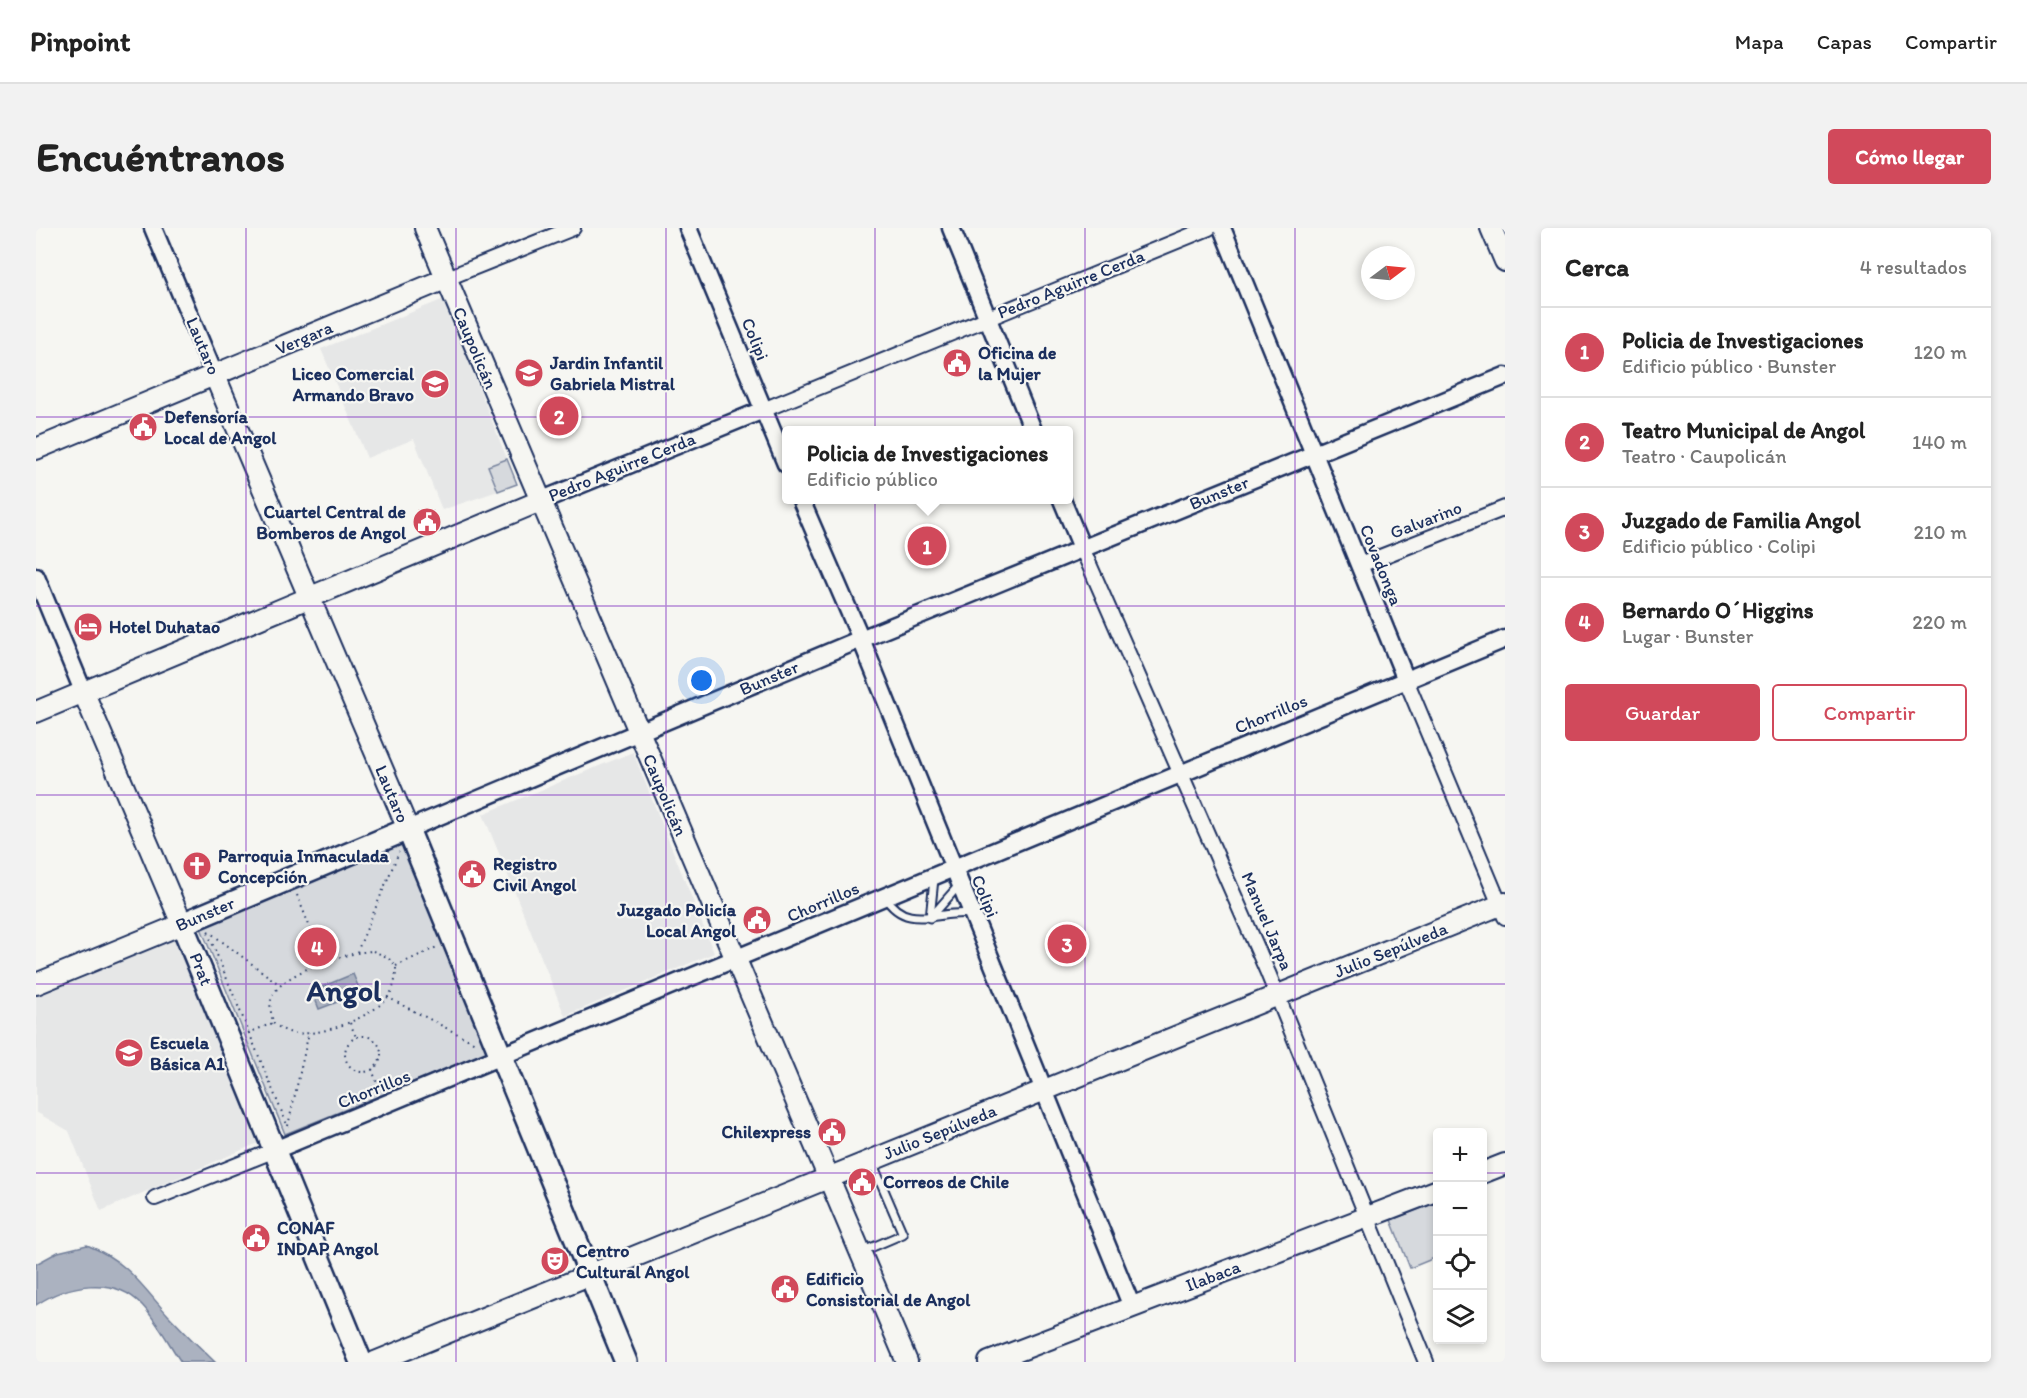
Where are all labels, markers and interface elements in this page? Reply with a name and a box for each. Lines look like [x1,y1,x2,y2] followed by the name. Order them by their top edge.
[30,24,131,58] text: Pinpoint
[1735,29,1784,54] text: Mapa
[1817,29,1872,54] text: Capas
[1905,29,1997,54] text: Compartir
[1828,129,1991,184] button: Cómo llegar
[36,131,285,182] text: Encuéntranos
[994,244,1148,324] street label: Pedro Aguirre Cerda
[1361,246,1415,300] north arrow
[1565,251,1629,283] text: Cerca
[1860,255,1967,279] text: 4 resultados
[448,304,502,392] street label: Caupolicán
[181,314,225,378] street label: Lautaro
[737,315,773,363] street label: Colipi
[272,316,337,360] street label: Vergara
[1622,327,1863,354] text: Policia de Investigaciones
[1580,340,1589,364] text: 1
[1914,340,1967,364] text: 120 m
[978,342,1057,385] place label: Oficina de la Mujer
[941,347,973,379] public building icon: Oficina de la Mujer
[549,352,676,395] place label: Jardin Infantil Gabriela Mistral
[1622,354,1836,378] text: Edificio público · Bunster
[513,357,545,389] school or university icon: Jardin Infantil Gabriela Mistral
[292,363,415,406] place label: Liceo Comercial Armando Bravo
[419,368,451,400] school or university icon: Liceo Comercial Armando Bravo
[540,394,578,438] pin: 2
[164,406,277,449] place label: Defensoría Local de Angol
[127,411,159,443] public building icon: Defensoría Local de Angol
[1622,417,1865,444] text: Teatro Municipal de Angol
[782,426,1073,504] popup
[545,427,699,507] street label: Pedro Aguirre Cerda
[1579,430,1590,454] text: 2
[1912,430,1967,454] text: 140 m
[807,440,1048,467] text: Policia de Investigaciones
[1622,444,1786,468] text: Teatro · Caupolicán
[807,467,938,491] text: Edificio público
[1186,471,1253,515] street label: Bunster
[1387,496,1465,544] street label: Galvarino
[256,501,407,544] place label: Cuartel Central de Bomberos de Angol
[411,506,443,538] public building icon: Cuartel Central de Bomberos de Angol
[1622,507,1861,534] text: Juzgado de Familia Angol
[1579,520,1590,544] text: 3
[1914,520,1967,544] text: 210 m
[1355,521,1407,609] street label: Covadonga
[908,524,946,568] pin: 1
[1622,534,1816,558] text: Edificio público · Colipi
[1622,597,1814,624] text: Bernardo O´Higgins
[1578,610,1591,634] text: 4
[1912,610,1967,634] text: 220 m
[72,611,104,643] hotel icon: Hotel Duhatao
[109,616,220,638] place label: Hotel Duhatao
[1622,624,1754,648] text: Lugar · Bunster
[736,655,803,700] street label: Bunster
[687,666,716,695] your location
[1565,684,1760,741] button: Guardar
[1772,684,1967,741] button: Compartir
[1231,689,1311,739] street label: Chorrillos
[638,751,692,839] street label: Caupolicán
[370,762,414,826] street label: Lautaro
[218,845,390,888] place label: Parroquia Inmaculada Concepción
[181,850,213,882] church icon: Parroquia Inmaculada Concepción
[493,853,577,896] place label: Registro Civil Angol
[456,858,488,890] public building icon: Registro Civil Angol
[1236,869,1298,974] street label: Manuel Jarpa
[967,872,1003,920] street label: Colipi
[784,877,862,927] street label: Chorrillos
[172,891,239,936] street label: Bunster
[616,899,737,942] place label: Juzgado Policía Local Angol
[741,904,773,936] public building icon: Juzgado Policía Local Angol
[1331,917,1451,983] street label: Julio Sepúlveda
[1048,922,1086,966] pin: 3
[298,924,336,970] pin: 4
[185,949,218,989] street label: Prat
[305,972,382,1009] district label: Angol
[150,1032,225,1075] place label: Escuela Básica A1
[113,1037,145,1069] school or university icon: Escuela Básica A1
[334,1064,414,1114] street label: Chorrillos
[880,1099,1000,1165] street label: Julio Sepúlveda
[816,1116,848,1148] public building icon: Chilexpress
[721,1121,811,1143] place label: Chilexpress
[1433,1128,1487,1344] map controls
[1433,1128,1487,1182] button: +
[846,1166,878,1198] public building icon: Correos de Chile
[883,1171,1010,1193] place label: Correos de Chile
[1433,1182,1487,1236] button: −
[277,1217,379,1260] place label: CONAF INDAP Angol
[240,1222,272,1254] public building icon: CONAF INDAP Angol
[1433,1236,1487,1290] button: locate
[576,1240,690,1283] place label: Centro Cultural Angol
[539,1245,571,1277] theatre icon: Centro Cultural Angol
[1182,1255,1244,1297] street label: Ilabaca
[806,1268,971,1311] place label: Edificio Consistorial de Angol
[769,1273,801,1305] public building icon: Edificio Consistorial de Angol
[1433,1290,1487,1344] button: layers

